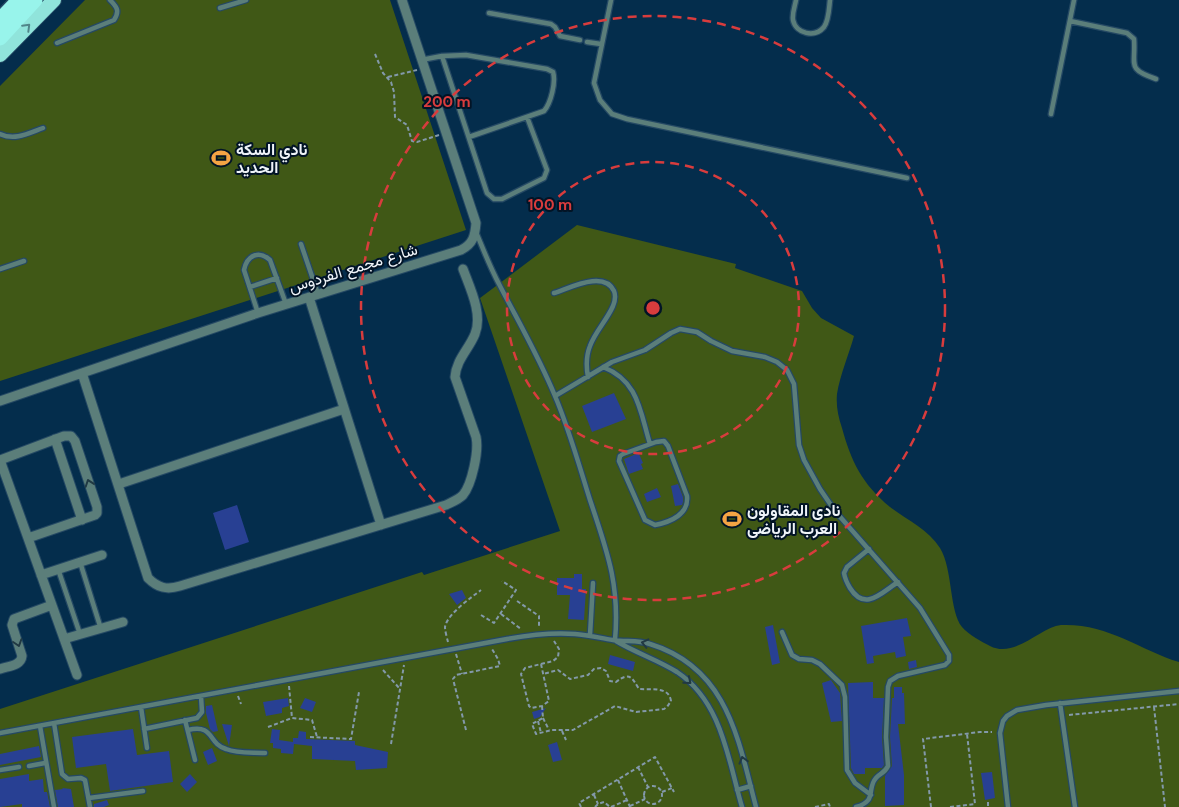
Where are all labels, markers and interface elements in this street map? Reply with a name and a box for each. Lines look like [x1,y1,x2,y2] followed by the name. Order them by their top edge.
[21,24,30,33] one-way arrow
[423,92,471,112] text: 200 m
[236,139,308,178] place label: نادي السكة الحديد
[210,147,232,169] sports icon: نادي السكة الحديد
[528,195,572,215] text: 100 m
[286,238,420,299] street label: شارع مجمع الفردوس
[644,299,662,317] centre of rings
[85,479,95,488] one-way arrow
[747,500,841,539] place label: نادى المقاولون العرب الرياضى
[721,508,743,530] sports icon: نادى المقاولون العرب الرياضى
[12,638,22,647] one-way arrow
[641,638,650,649] one-way arrow
[682,675,691,684] one-way arrow
[739,756,749,765] one-way arrow

